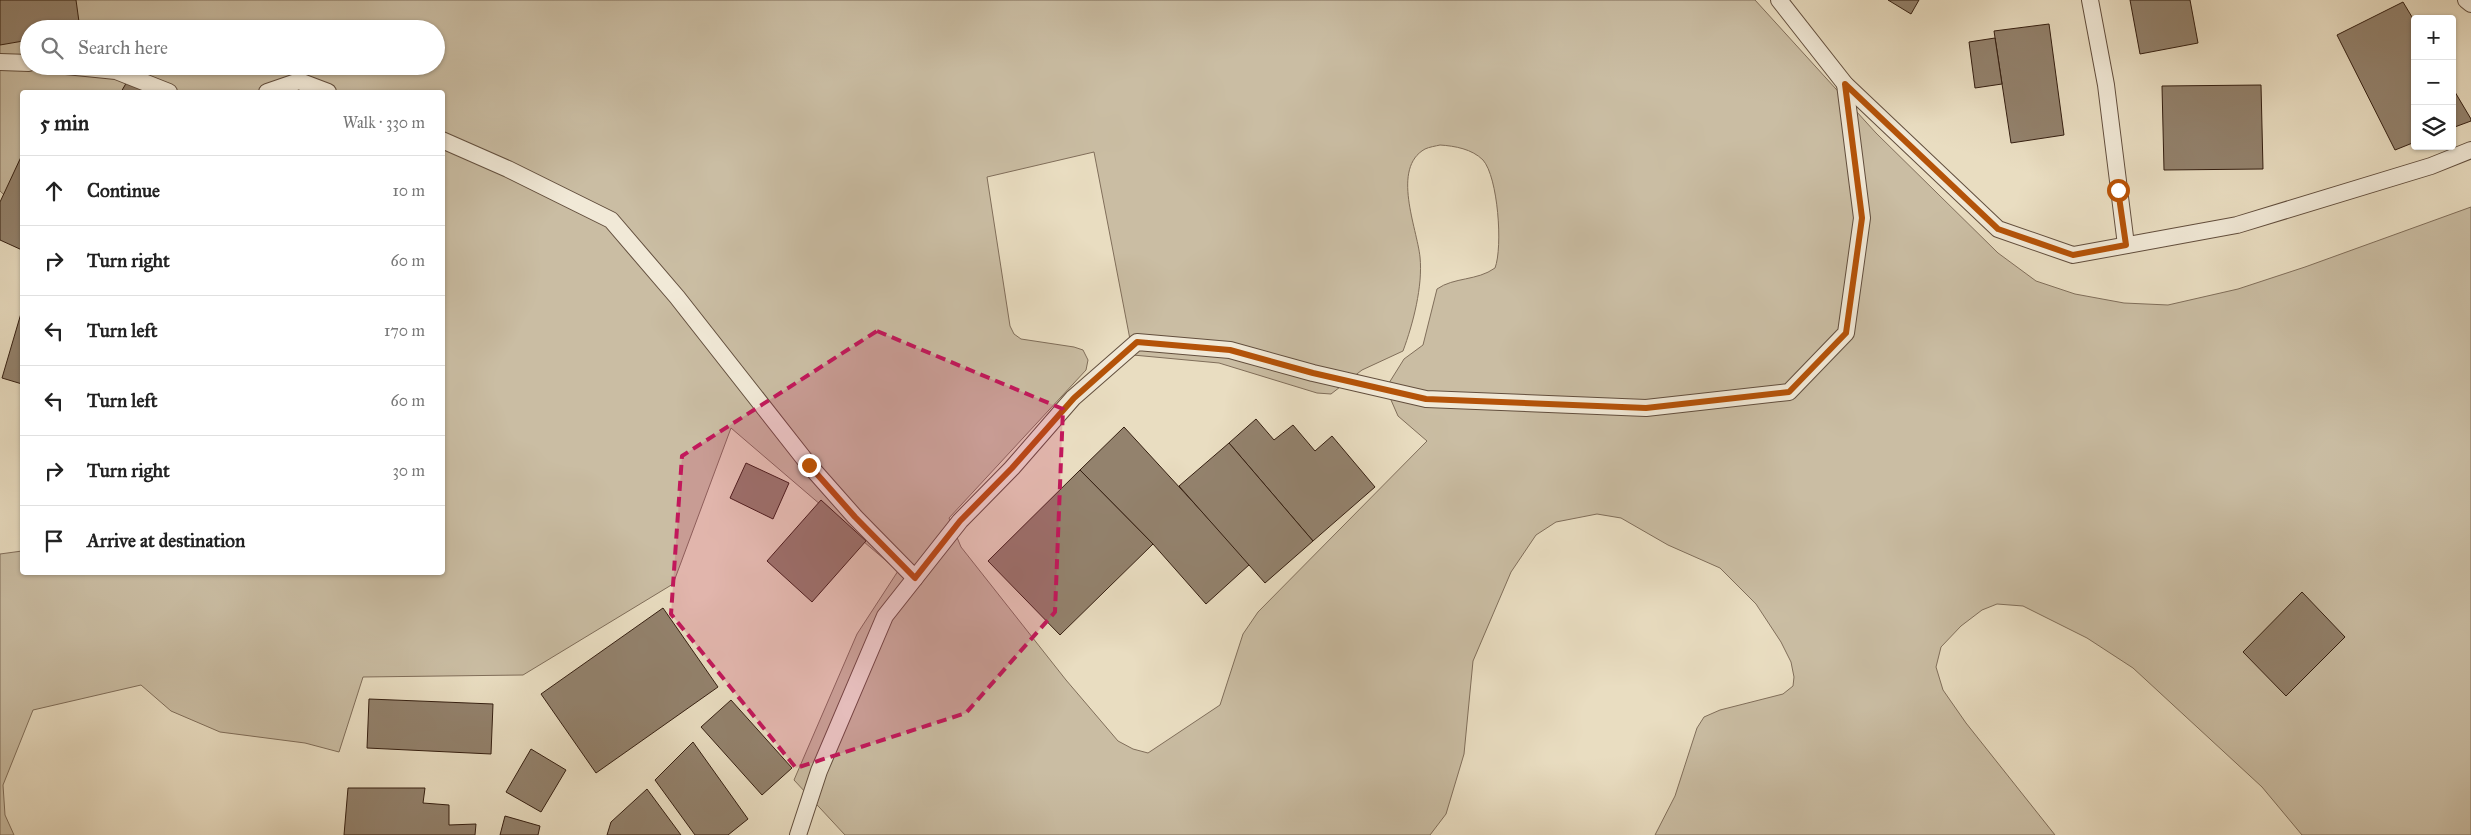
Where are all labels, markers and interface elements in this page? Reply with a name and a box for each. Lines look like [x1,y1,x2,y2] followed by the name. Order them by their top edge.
[2411,15,2456,150] map controls
[2411,15,2456,60] button: +
[20,20,445,75] search box
[38,34,66,62] icon: search
[78,36,168,59] text: Search here
[2411,60,2456,105] button: −
[2411,105,2456,150] button: layers
[40,110,89,136] text: 5 min
[343,113,425,132] text: Walk · 330 m
[40,177,68,205] icon: ahead
[87,179,160,202] text: Continue
[2107,179,2130,202] route start
[393,181,425,200] text: 10 m
[40,247,68,275] icon: right
[87,249,170,272] text: Turn right
[391,251,425,270] text: 60 m
[40,317,68,345] icon: left
[87,319,157,342] text: Turn left
[384,321,425,340] text: 170 m
[40,387,68,415] icon: left
[87,389,157,412] text: Turn left
[391,391,425,410] text: 60 m
[798,454,821,477] route end
[40,457,68,485] icon: right
[87,459,170,482] text: Turn right
[392,461,425,480] text: 30 m
[40,527,68,555] icon: arrive
[87,529,245,552] text: Arrive at destination

